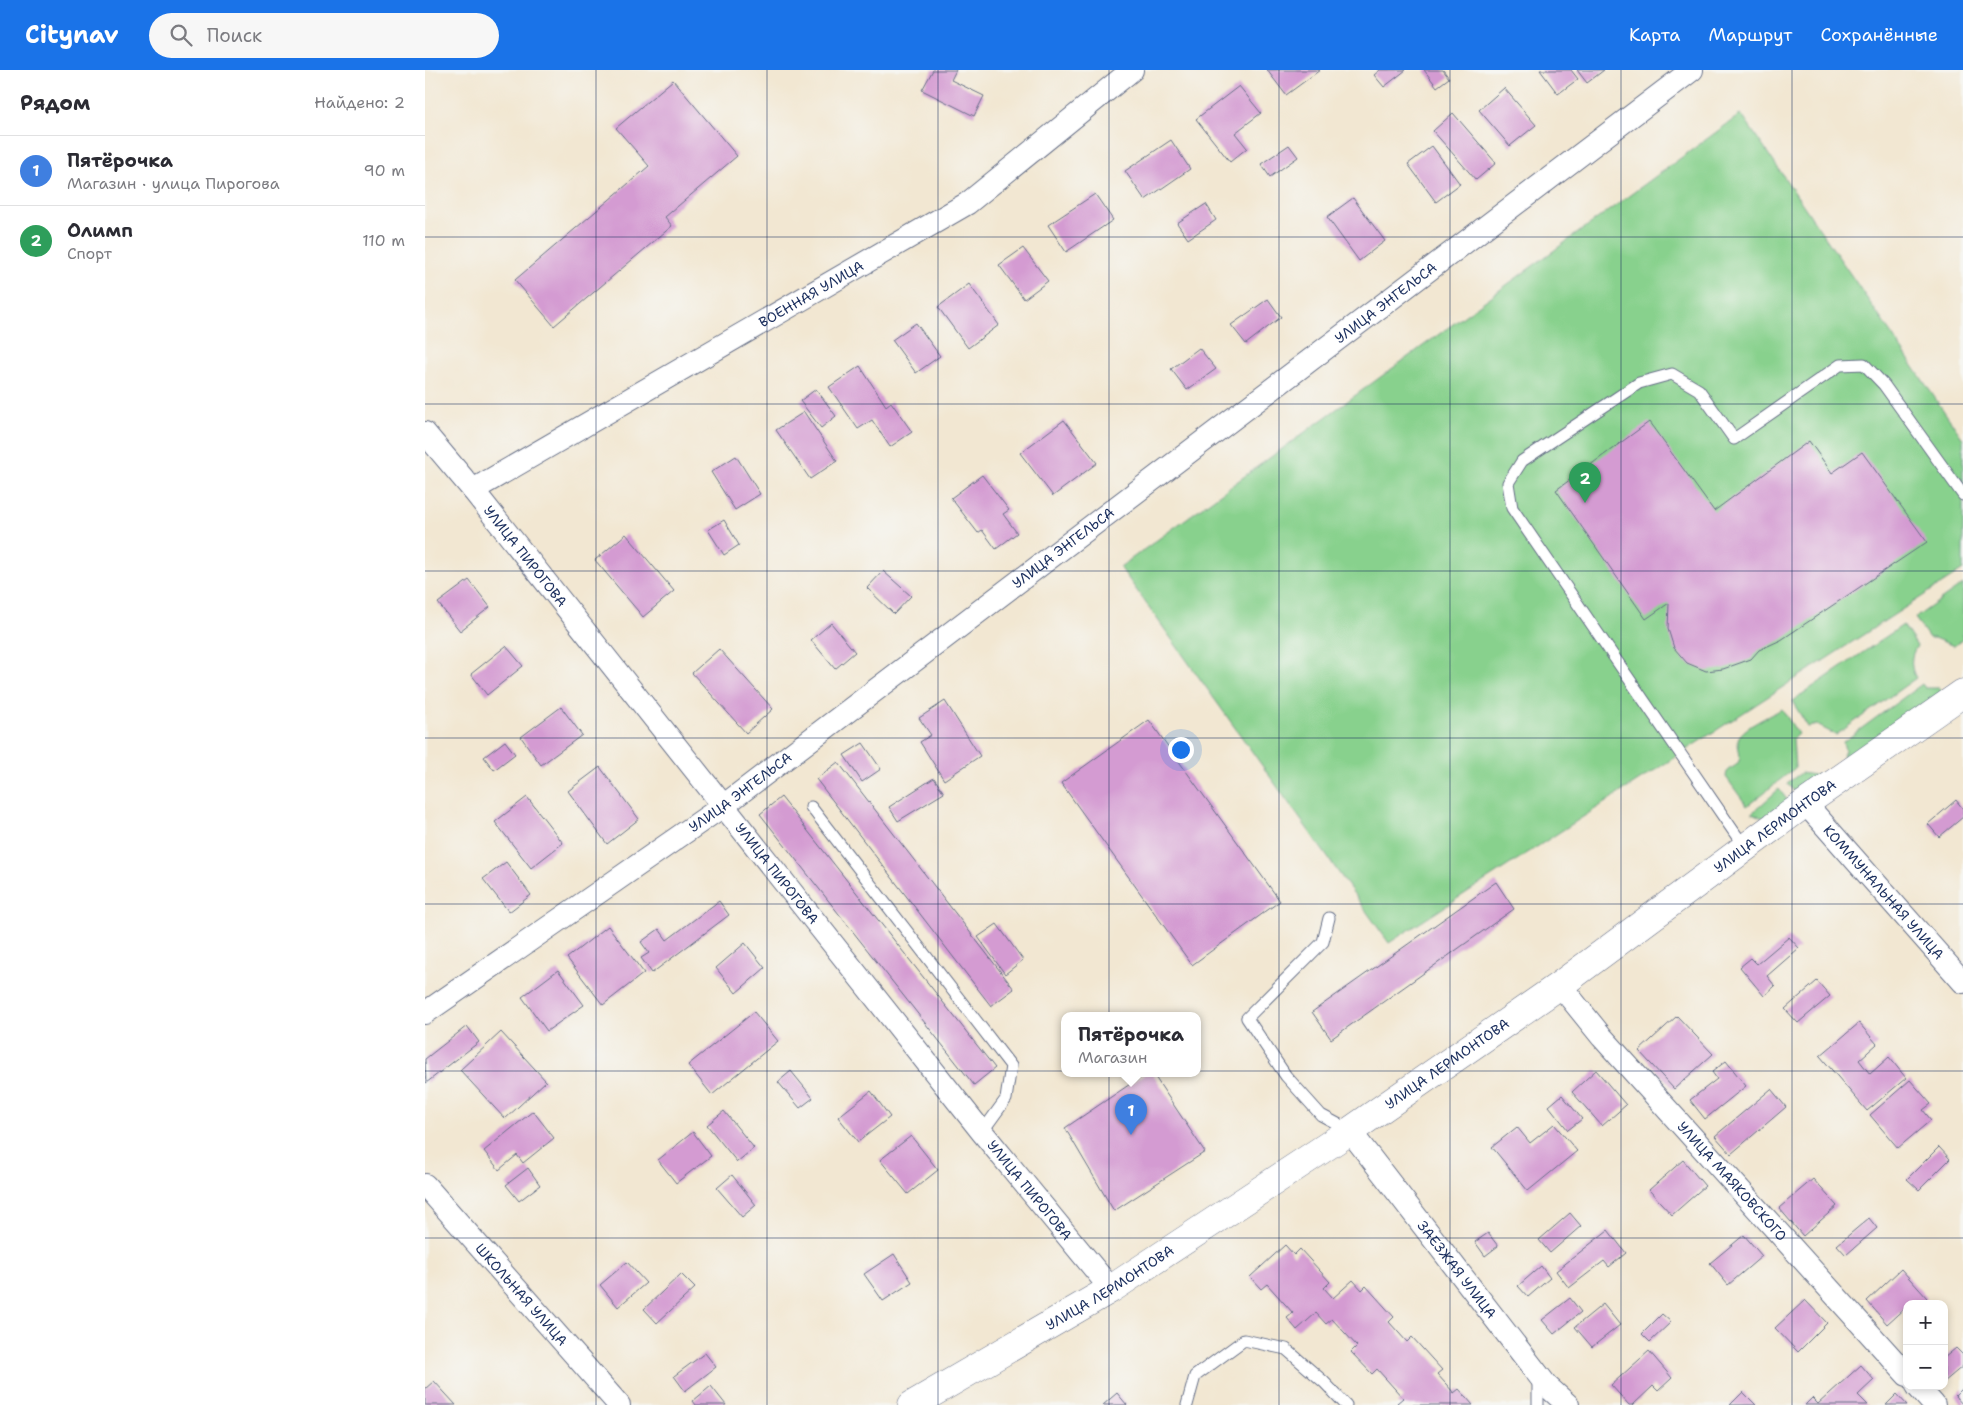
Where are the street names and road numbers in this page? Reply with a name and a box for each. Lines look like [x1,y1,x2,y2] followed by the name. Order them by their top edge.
[756,256,867,331] street label: ВОЕННАЯ УЛИЦА
[1331,258,1440,347] street label: УЛИЦА ЭНГЕЛЬСА
[480,502,571,610] street label: УЛИЦА ПИРОГОВА
[1009,503,1118,592] street label: УЛИЦА ЭНГЕЛЬСА
[685,748,795,836] street label: УЛИЦА ЭНГЕЛЬСА
[1710,775,1840,877] street label: УЛИЦА ЛЕРМОНТОВА
[731,819,823,928] street label: УЛИЦА ПИРОГОВА
[1820,821,1948,963] street label: КОММУНАЛЬНАЯ УЛИЦА
[1381,1014,1513,1113] street label: УЛИЦА ЛЕРМОНТОВА
[1673,1118,1791,1245] street label: УЛИЦА МАЯКОВСКОГО
[983,1136,1076,1244] street label: УЛИЦА ПИРОГОВА
[1414,1217,1500,1322] street label: ЗАЕЗЖАЯ УЛИЦА
[472,1240,572,1349] street label: ШКОЛЬНАЯ УЛИЦА
[1043,1241,1177,1334] street label: УЛИЦА ЛЕРМОНТОВА

